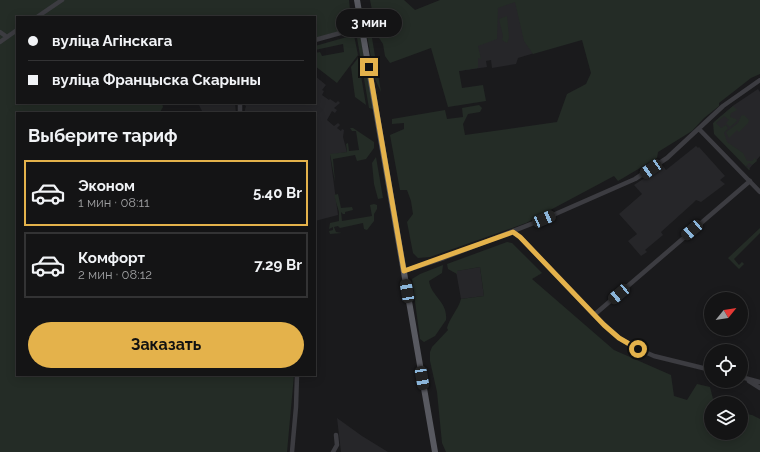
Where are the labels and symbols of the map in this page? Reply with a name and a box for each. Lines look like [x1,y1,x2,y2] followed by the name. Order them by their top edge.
[336,9,402,37] callout: 3 мин
[360,58,378,76] route end
[638,157,664,181] car
[531,209,557,229] car
[679,218,705,242] car
[399,278,415,304] car
[606,282,632,306] car
[704,292,748,336] north arrow
[629,340,647,358] route start
[414,365,430,391] car

